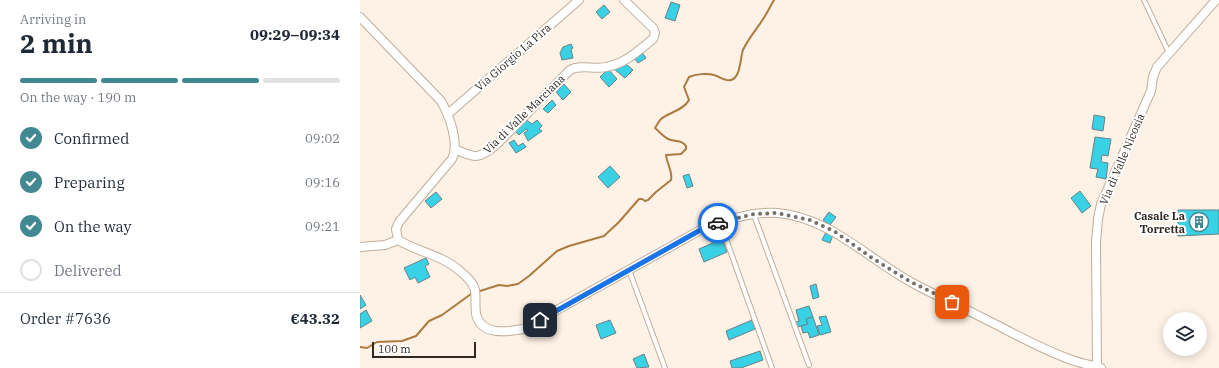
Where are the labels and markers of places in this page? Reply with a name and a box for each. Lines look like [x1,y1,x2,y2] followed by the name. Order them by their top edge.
[1134,209,1185,236] place label: Casale La Torretta
[1188,211,1210,233] building icon: Casale La Torretta
[935,285,969,319] pin
[523,303,557,337] pin

